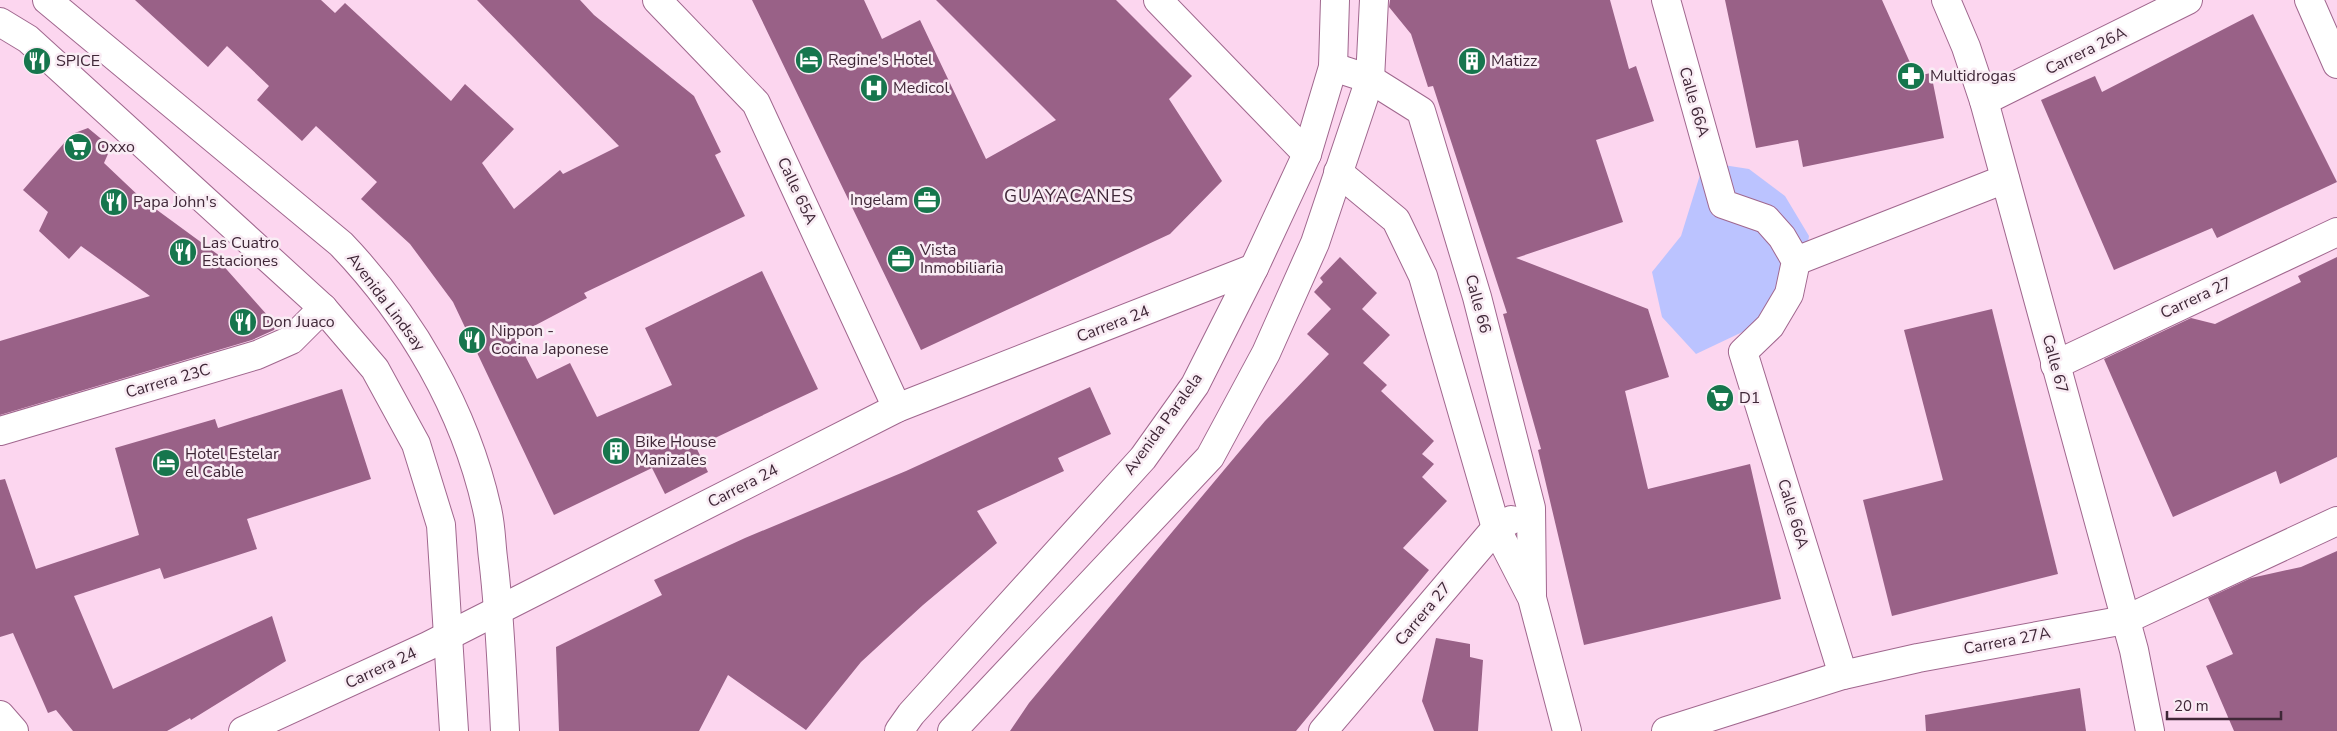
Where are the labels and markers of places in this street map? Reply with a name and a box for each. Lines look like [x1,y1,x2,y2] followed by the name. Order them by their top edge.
[794,45,824,75] hotel icon: Regine's Hotel
[22,46,52,76] restaurant icon: SPICE
[1457,46,1487,76] building icon: Matizz
[828,49,933,71] place label: Regine's Hotel
[56,50,100,72] place label: SPICE
[1491,50,1537,72] place label: Matizz
[1896,61,1926,91] pharmacy icon: Multidrogas
[1930,65,2016,87] place label: Multidrogas
[859,73,889,103] hospital icon: Medicol
[893,77,949,99] place label: Medicol
[63,132,93,162] supermarket icon: Oxxo
[97,136,135,158] place label: Oxxo
[912,185,942,215] office icon: Ingelam
[99,187,129,217] restaurant icon: Papa John's
[850,189,908,211] place label: Ingelam
[133,191,217,213] place label: Papa John's
[202,232,279,272] place label: Las Cuatro Estaciones
[168,237,198,267] restaurant icon: Las Cuatro Estaciones
[919,239,1004,279] place label: Vista Inmobiliaria
[886,244,916,274] office icon: Vista Inmobiliaria
[228,307,258,337] restaurant icon: Don Juaco
[262,311,335,333] place label: Don Juaco
[491,320,609,360] place label: Nippon - Cocina Japonese
[457,325,487,355] restaurant icon: Nippon - Cocina Japonese
[1705,383,1735,413] supermarket icon: D1
[1739,387,1760,409] place label: D1
[635,431,716,471] place label: Bike House Manizales
[601,436,631,466] building icon: Bike House Manizales
[185,443,279,483] place label: Hotel Estelar el Cable
[151,448,181,478] hotel icon: Hotel Estelar el Cable

